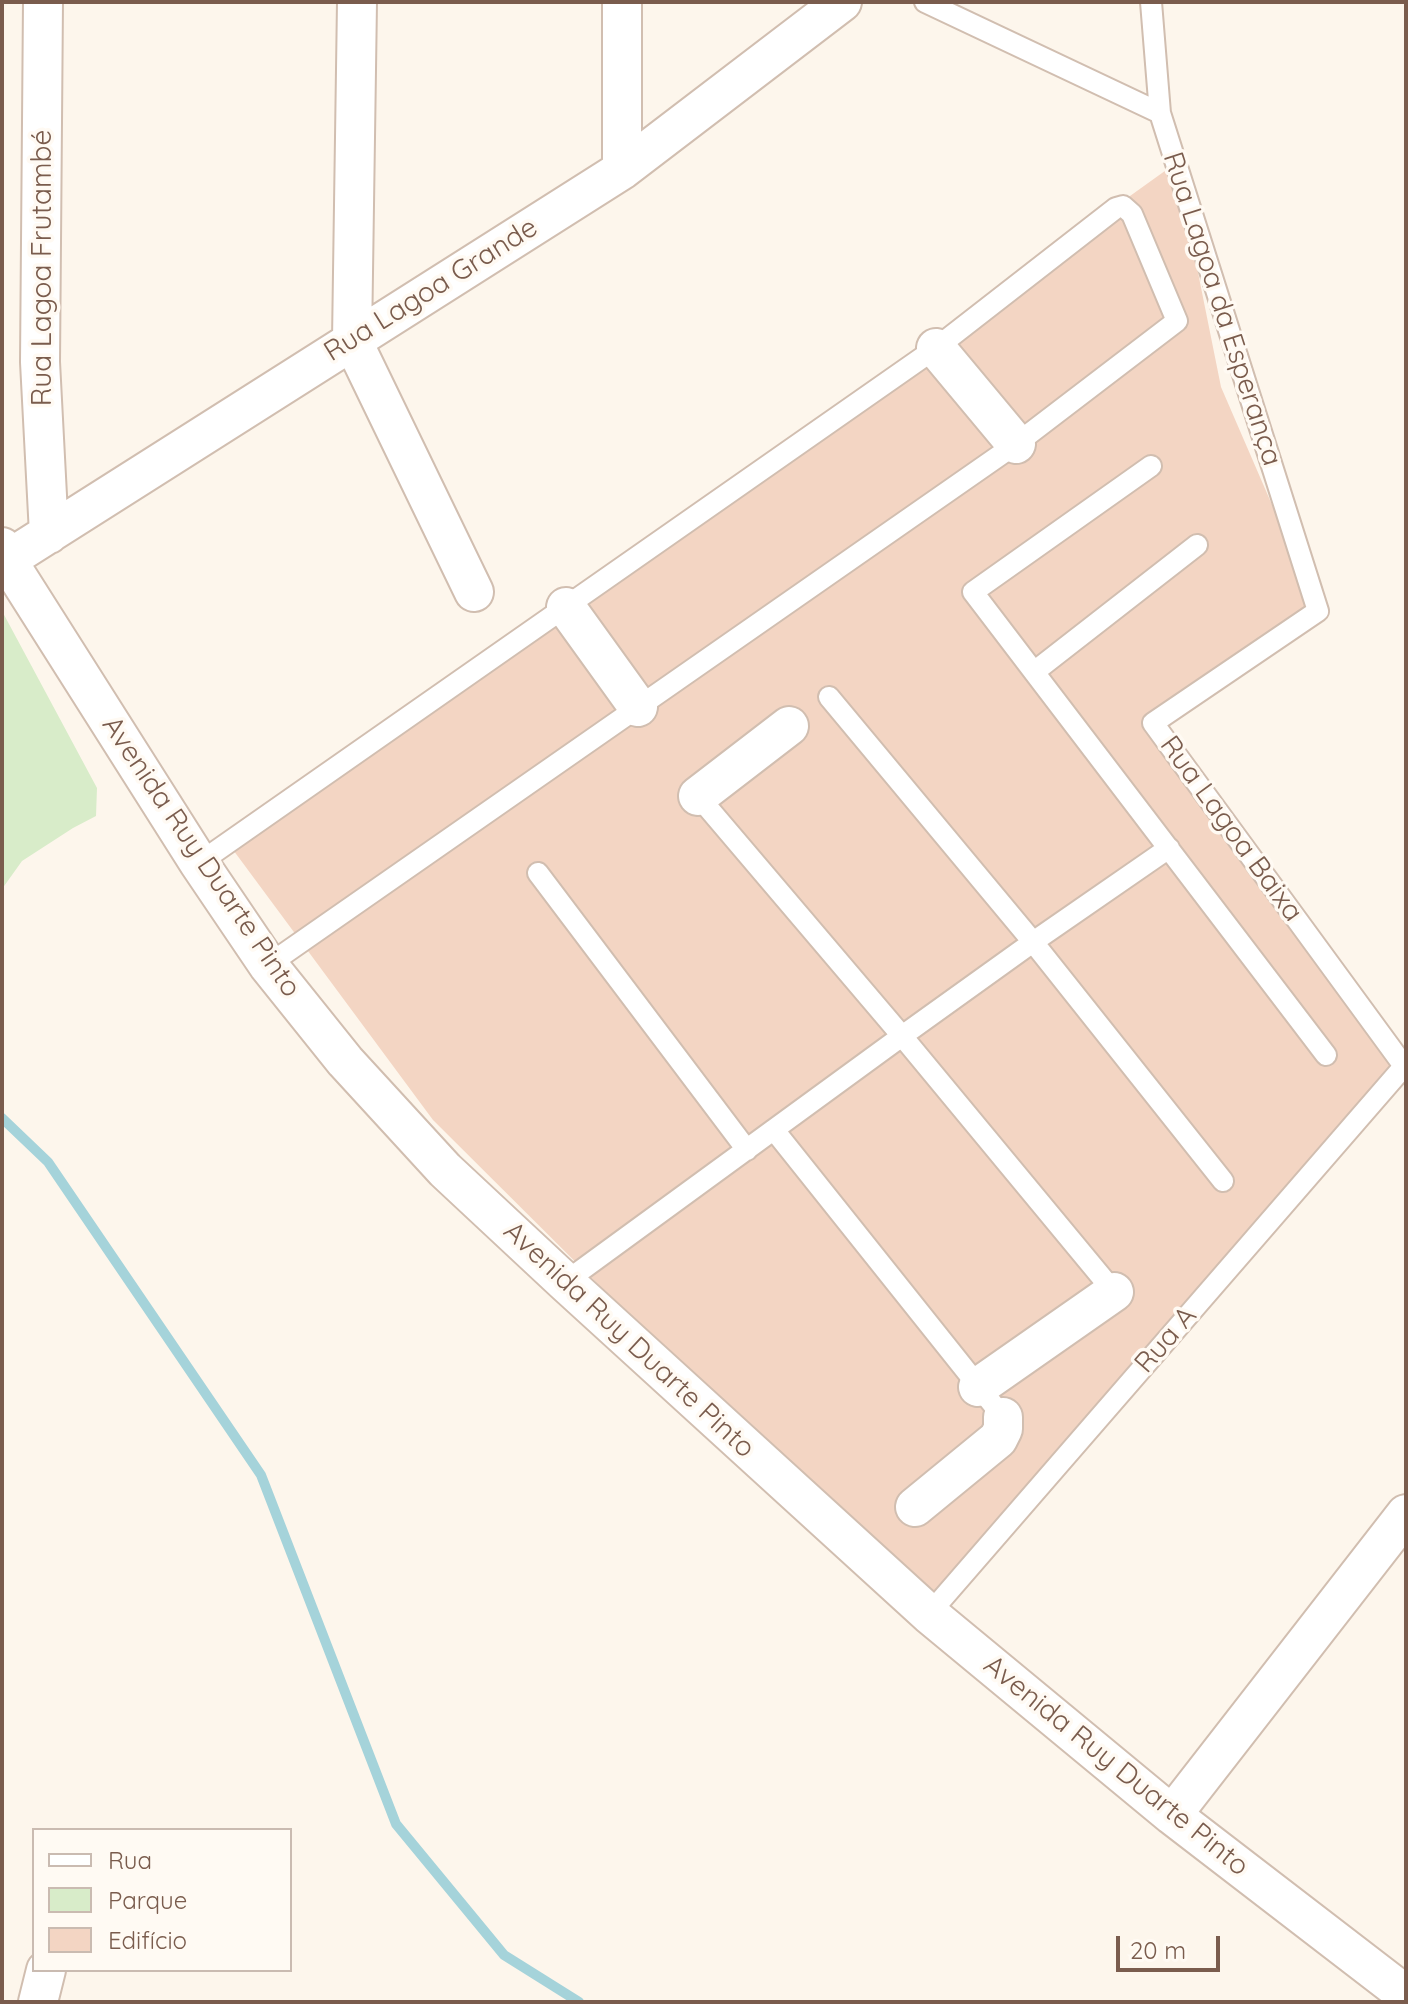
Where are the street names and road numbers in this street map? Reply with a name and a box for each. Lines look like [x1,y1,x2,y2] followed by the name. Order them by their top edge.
[26,130,60,406] street label: Rua Lagoa Frutambé
[1155,148,1289,470] street label: Rua Lagoa da Esperança
[318,211,544,369] street label: Rua Lagoa Grande
[94,710,308,1004] street label: Avenida Ruy Duarte Pinto
[1152,730,1310,928] street label: Rua Lagoa Baixa
[496,1215,762,1465] street label: Avenida Ruy Duarte Pinto
[1128,1300,1204,1380] street label: Rua A
[977,1649,1255,1883] street label: Avenida Ruy Duarte Pinto

